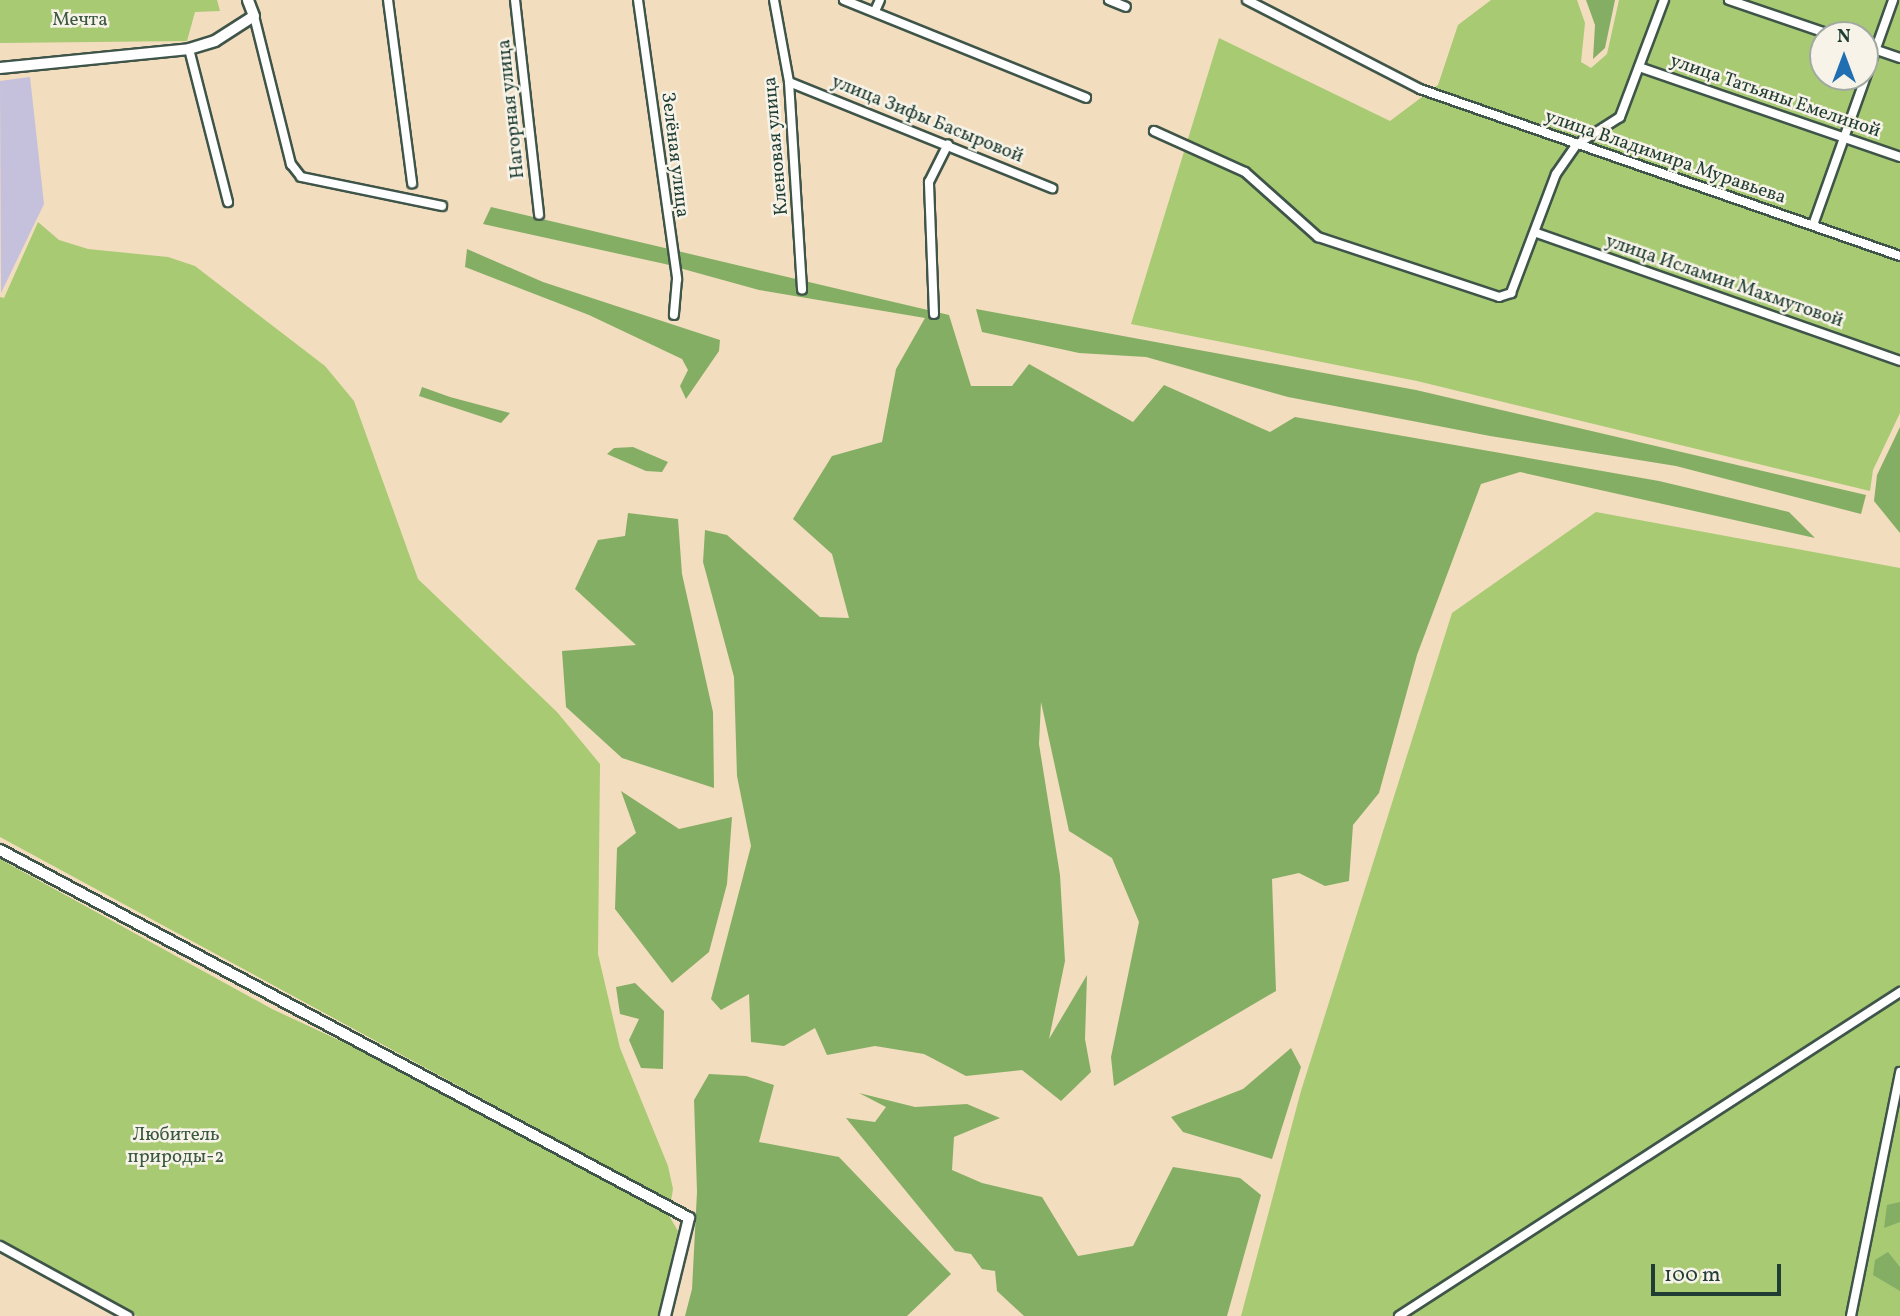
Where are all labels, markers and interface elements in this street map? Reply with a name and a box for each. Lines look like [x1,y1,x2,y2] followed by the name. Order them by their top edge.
[52,10,108,32] park label: Мечта
[1809,21,1879,91] north arrow
[1837,24,1851,50] text: N
[493,38,531,180] street label: Нагорная улица
[1666,50,1884,144] street label: улица Татьяны Емелиной
[828,71,1026,169] street label: улица Зифы Басыровой
[760,75,794,217] street label: Кленовая улица
[655,91,693,219] street label: Зелёная улица
[1541,106,1789,210] street label: улица Владимира Муравьева
[1602,231,1846,333] street label: улица Исламии Махмутовой
[128,1125,224,1169] park label: Любитель природы-2
[1655,1250,1784,1294] scale bar
[1664,1261,1721,1290] text: 100 m

